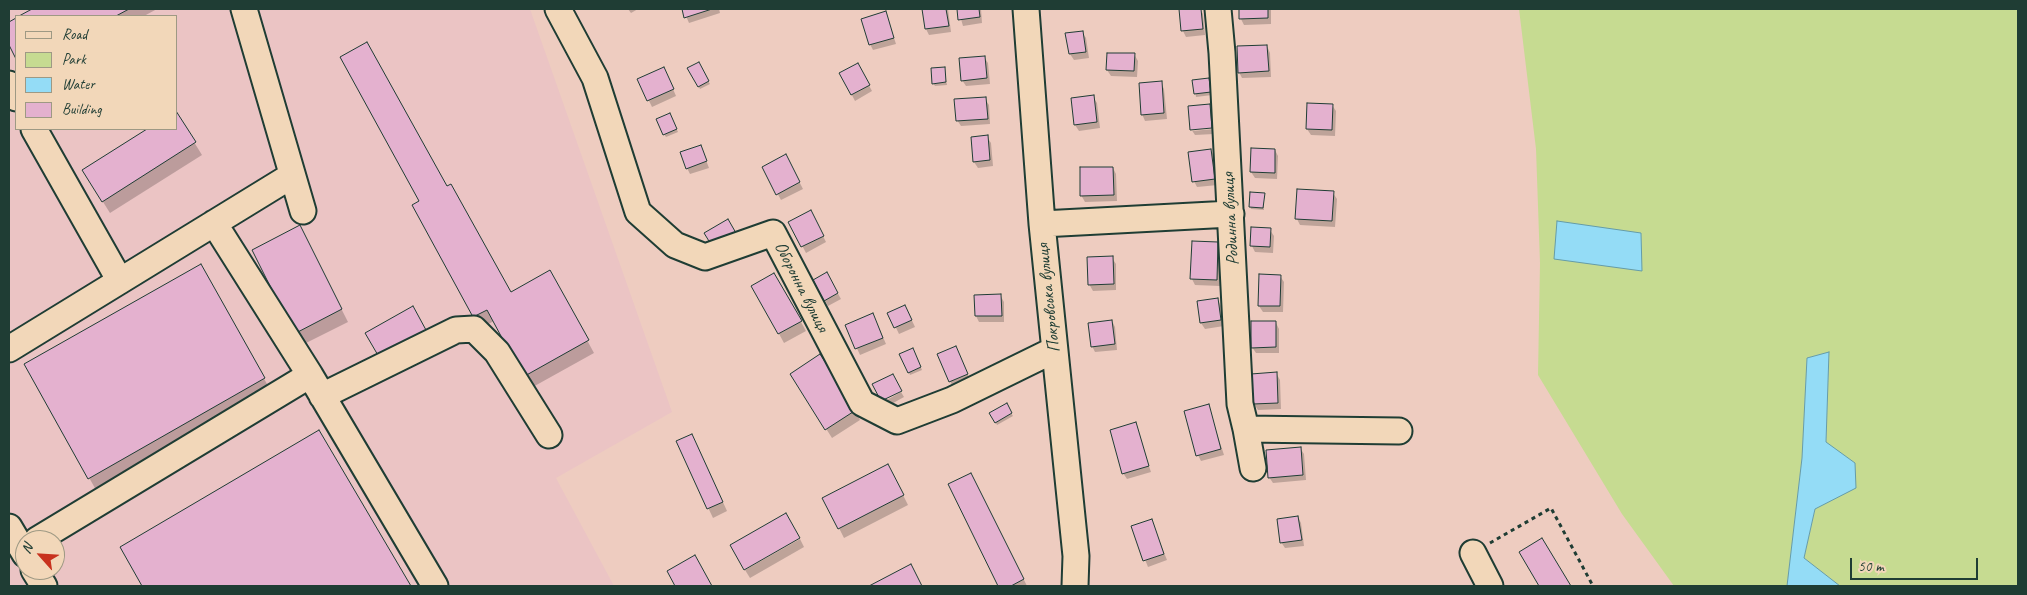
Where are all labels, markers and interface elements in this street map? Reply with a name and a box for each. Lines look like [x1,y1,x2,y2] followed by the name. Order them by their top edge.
[15,15,178,130] legend
[62,25,87,44] text: Road
[62,50,86,69] text: Park
[62,75,95,94] text: Water
[62,100,101,119] text: Building
[1218,172,1244,266] street label: Родинна вулиця
[769,238,833,336] street label: Оборонна вулиця
[1033,242,1065,354] street label: Покровська вулиця
[15,530,65,580] north arrow
[17,541,37,556] text: N
[1852,548,1980,580] scale bar
[1858,557,1884,576] text: 50 m

